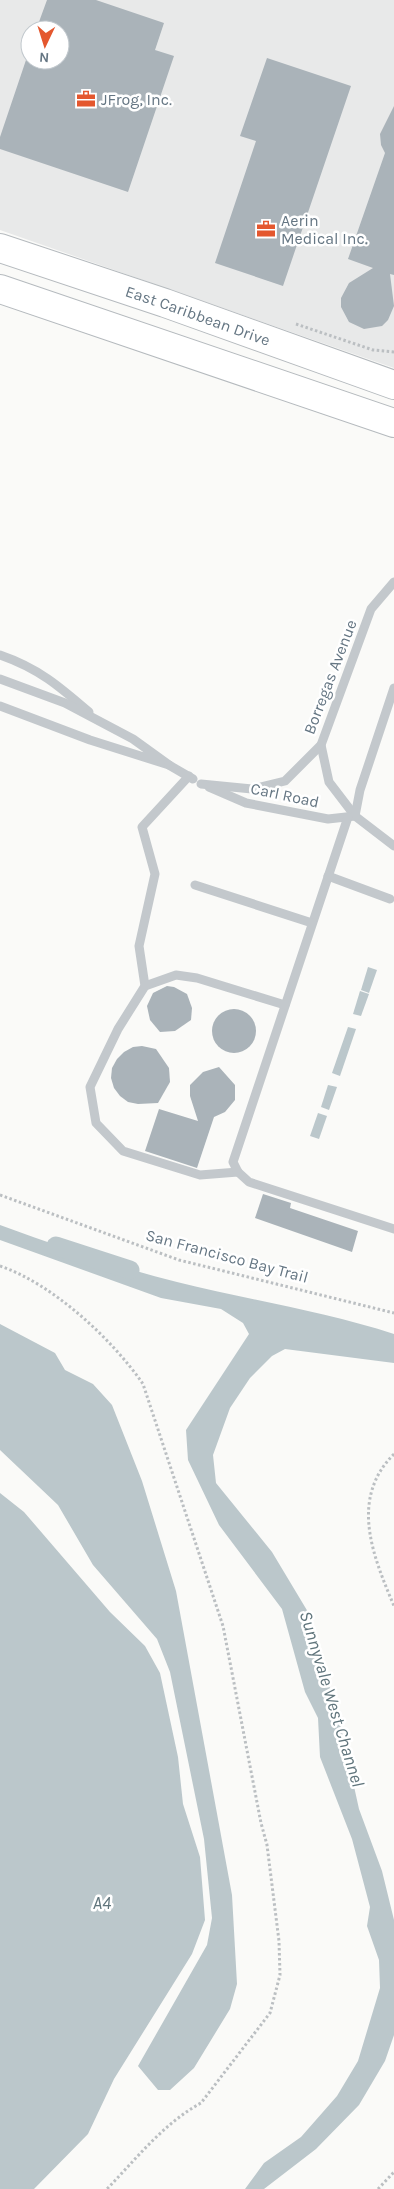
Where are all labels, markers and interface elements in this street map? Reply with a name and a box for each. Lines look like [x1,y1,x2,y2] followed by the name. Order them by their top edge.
[20,20,70,70] north arrow
[39,49,50,66] text: N
[75,88,97,110] office icon: JFrog, Inc.
[101,90,172,109] place label: JFrog, Inc.
[281,211,368,248] place label: Aerin Medical Inc.
[255,218,277,240] office icon: Aerin Medical Inc.
[123,281,273,349] street label: East Caribbean Drive
[299,617,361,737] street label: Borregas Avenue
[249,778,321,812] street label: Carl Road
[144,1225,310,1287] street label: San Francisco Bay Trail
[295,1608,369,1790] water label: Sunnyvale West Channel
[93,1892,112,1914] water label: A4

